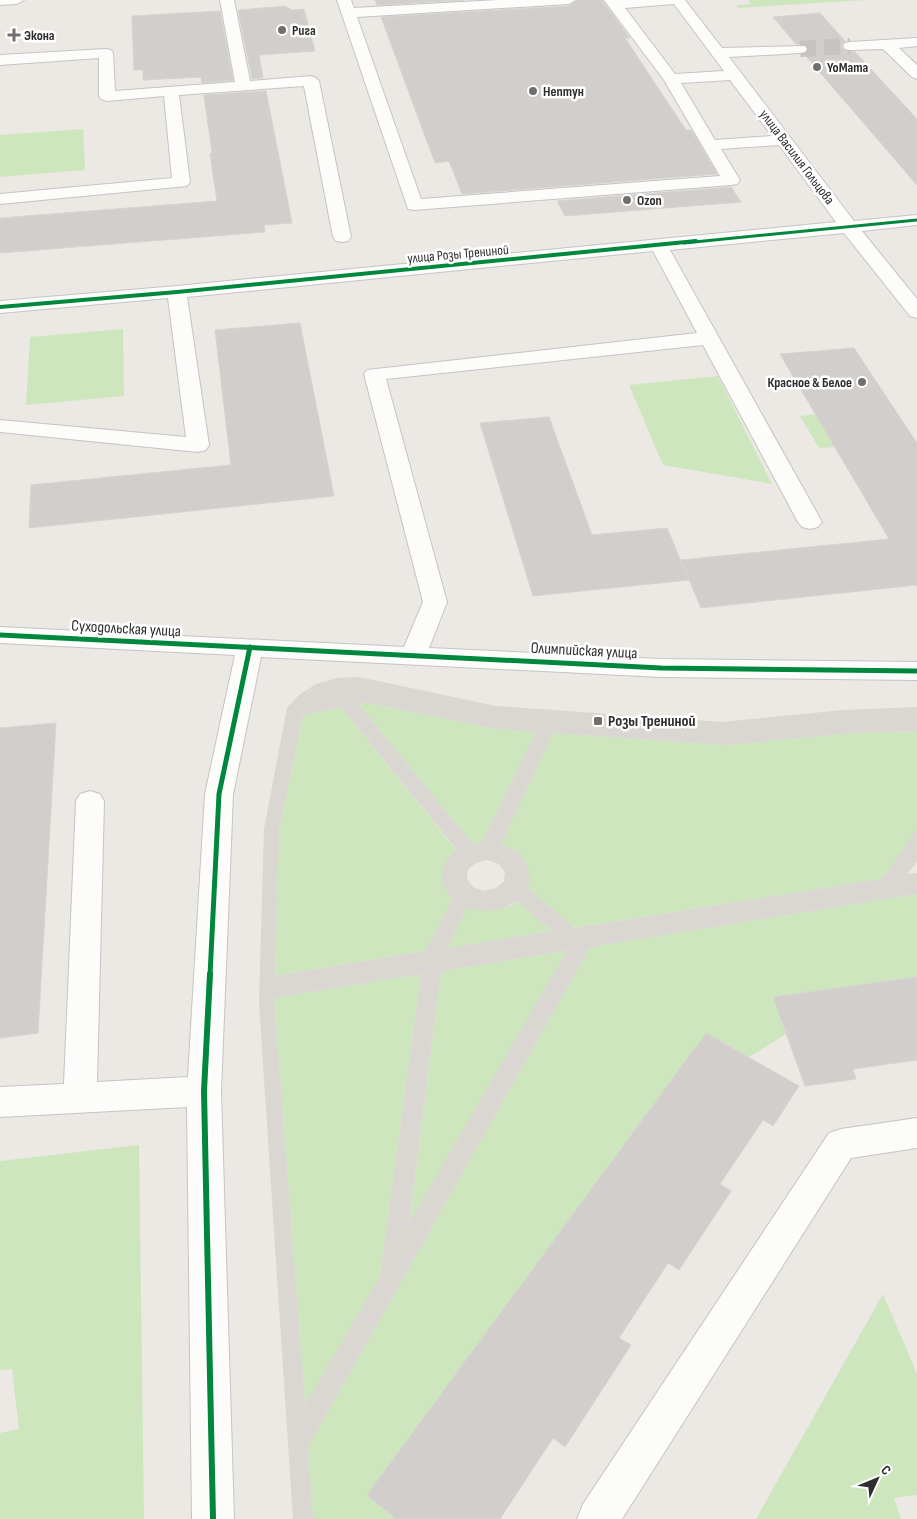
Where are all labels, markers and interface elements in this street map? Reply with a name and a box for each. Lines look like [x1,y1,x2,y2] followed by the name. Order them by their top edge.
[292,22,316,39] place label: Рига
[276,24,288,36] marker: Рига
[24,27,55,44] place label: Экона
[8,29,20,41] marker: Экона
[827,59,869,76] place label: YoMama
[811,61,823,73] marker: YoMama
[543,83,584,100] place label: Нептун
[527,85,539,97] marker: Нептун
[756,106,838,208] street label: улица Василия Гольцова
[637,192,662,209] place label: Ozon
[621,194,633,206] marker: Ozon
[407,241,510,267] street label: улица Розы Трениной
[767,374,852,391] place label: Красное & Белое
[856,376,868,388] marker: Красное & Белое
[71,617,181,641] street label: Суходольская улица
[530,639,638,663] street label: Олимпийская улица
[608,712,695,731] place label: Розы Трениной
[592,715,604,727] marker: Розы Трениной
[852,1454,902,1504] north arrow
[877,1462,895,1479] text: С

